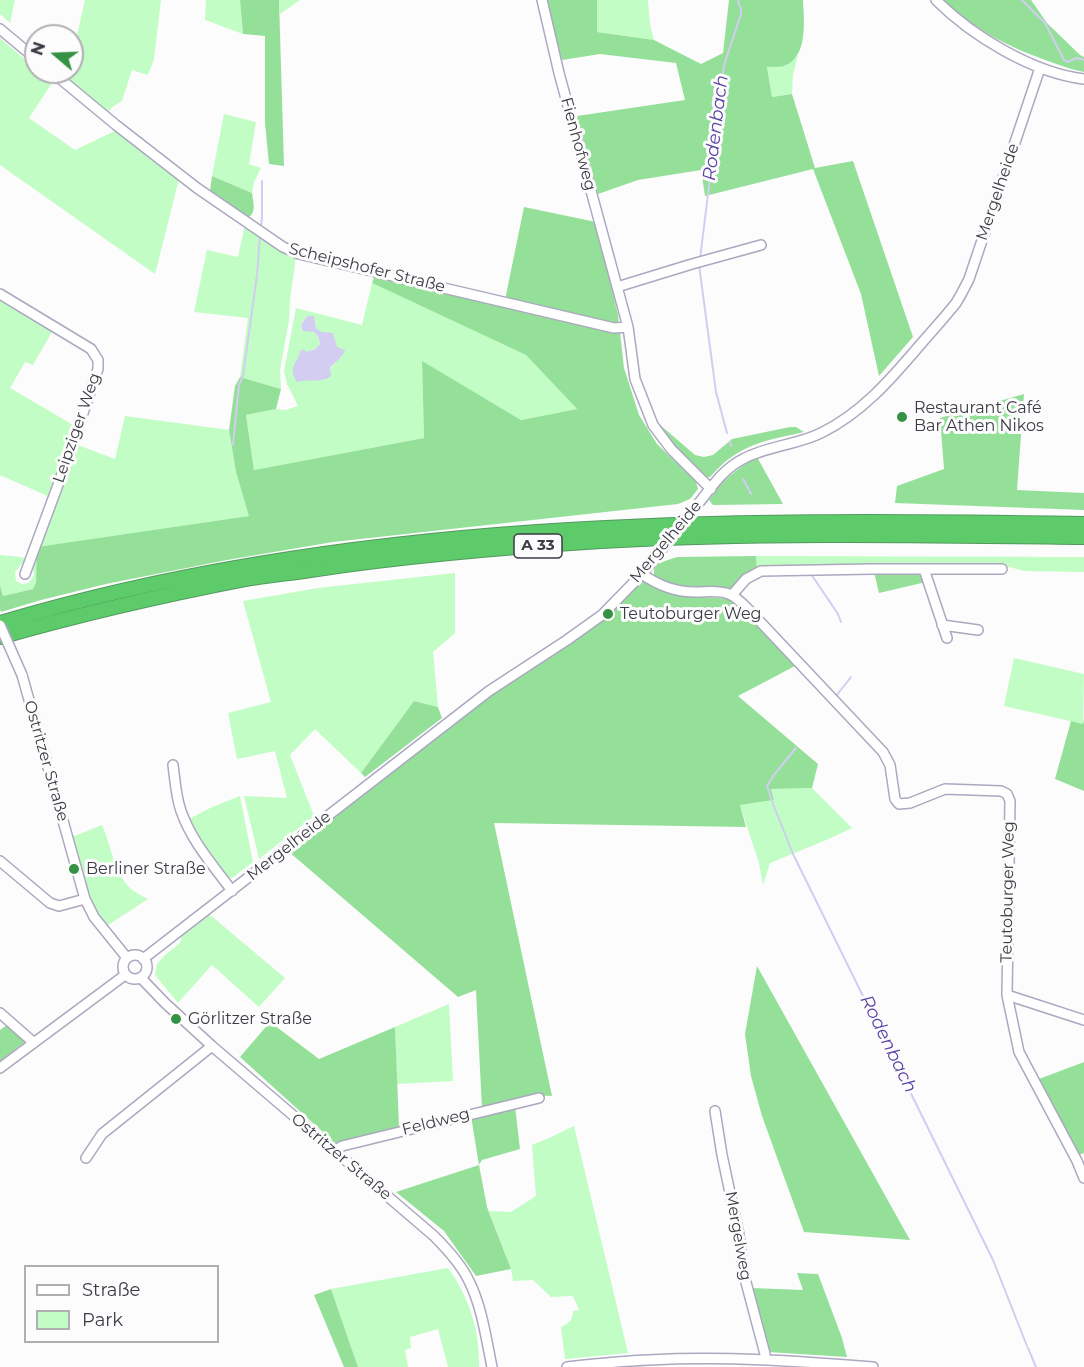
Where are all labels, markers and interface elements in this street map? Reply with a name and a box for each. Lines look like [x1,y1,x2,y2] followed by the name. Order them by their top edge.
[24,24,84,84] north arrow
[27,39,49,58] text: N
[699,74,733,182] water label: Rodenbach
[556,95,600,193] street label: Fienhofweg
[972,141,1024,243] street label: Mergelheide
[287,239,447,297] street label: Scheipshofer Straße
[49,370,105,486] street label: Leipziger Weg
[914,398,1044,436] place label: Restaurant Café Bar Athen Nikos
[895,410,909,424] marker: Restaurant Café Bar Athen Nikos
[626,497,706,587] street label: Mergelheide
[514,534,562,558] road number: A 33
[620,604,762,624] place label: Teutoburger Weg
[601,607,615,621] marker: Teutoburger Weg
[20,698,72,824] street label: Ostritzer Straße
[243,807,335,885] street label: Mergelheide
[997,821,1019,963] street label: Teutoburger Weg
[86,859,206,879] place label: Berliner Straße
[67,862,81,876] marker: Berliner Straße
[855,992,921,1096] water label: Rodenbach
[188,1009,312,1029] place label: Görlitzer Straße
[169,1012,183,1026] marker: Görlitzer Straße
[400,1104,472,1140] street label: Feldweg
[287,1110,395,1204] street label: Ostritzer Straße
[721,1190,755,1282] street label: Mergelweg
[24,1265,219,1343] legend
[82,1279,140,1301] text: Straße
[82,1309,123,1331] text: Park

